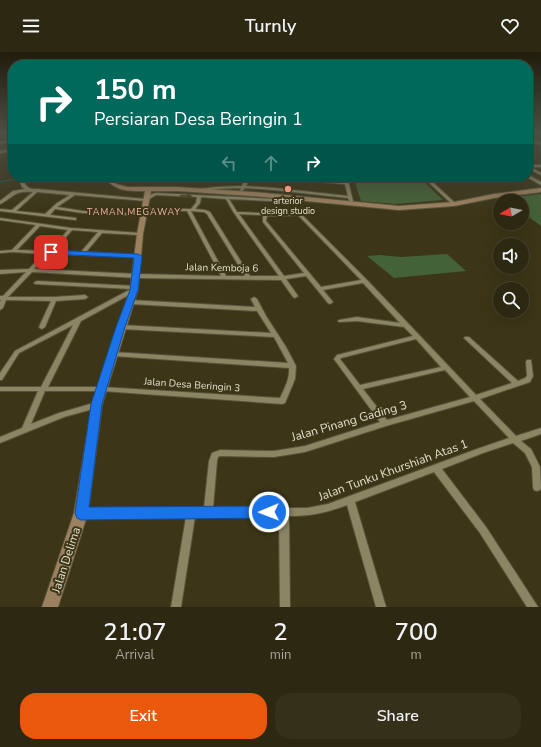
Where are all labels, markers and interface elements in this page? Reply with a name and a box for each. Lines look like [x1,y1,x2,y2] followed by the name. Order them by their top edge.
[245,14,296,38] text: Turnly
[20,15,42,37] icon: menu
[499,15,521,37] icon: heart
[94,71,177,109] text: 150 m
[28,76,80,128] icon: right
[94,107,303,131] text: Persiaran Desa Beringin 1
[218,152,240,174] icon: left
[260,152,282,174] icon: ahead
[302,152,324,174] icon: right
[283,184,293,194] marker: arterior design studio
[180,192,192,199] one-way arrow
[493,194,529,230] north arrow
[493,194,529,318] map controls
[261,195,315,217] place label: arterior design studio
[87,206,181,218] district label: TAMAN MEGAWAY
[34,235,68,269] pin
[493,238,529,274] button: sound
[40,241,62,263] icon: arrive
[185,260,258,276] street label: Jalan Kemboja 6
[493,282,529,318] button: search
[142,375,241,395] street label: Jalan Desa Beringin 3
[288,397,409,445] street label: Jalan Pinang Gading 3
[315,435,470,505] street label: Jalan Tunku Khurshiah Atas 1
[248,491,290,533] position arrow
[48,525,84,596] street label: Jalan Delima
[103,616,167,648] text: 21:07
[273,616,288,648] text: 2
[395,616,438,648] text: 700
[115,646,154,664] text: Arrival
[270,646,291,664] text: min
[411,646,422,664] text: m
[20,693,267,739] button: Exit
[275,693,521,739] button: Share

